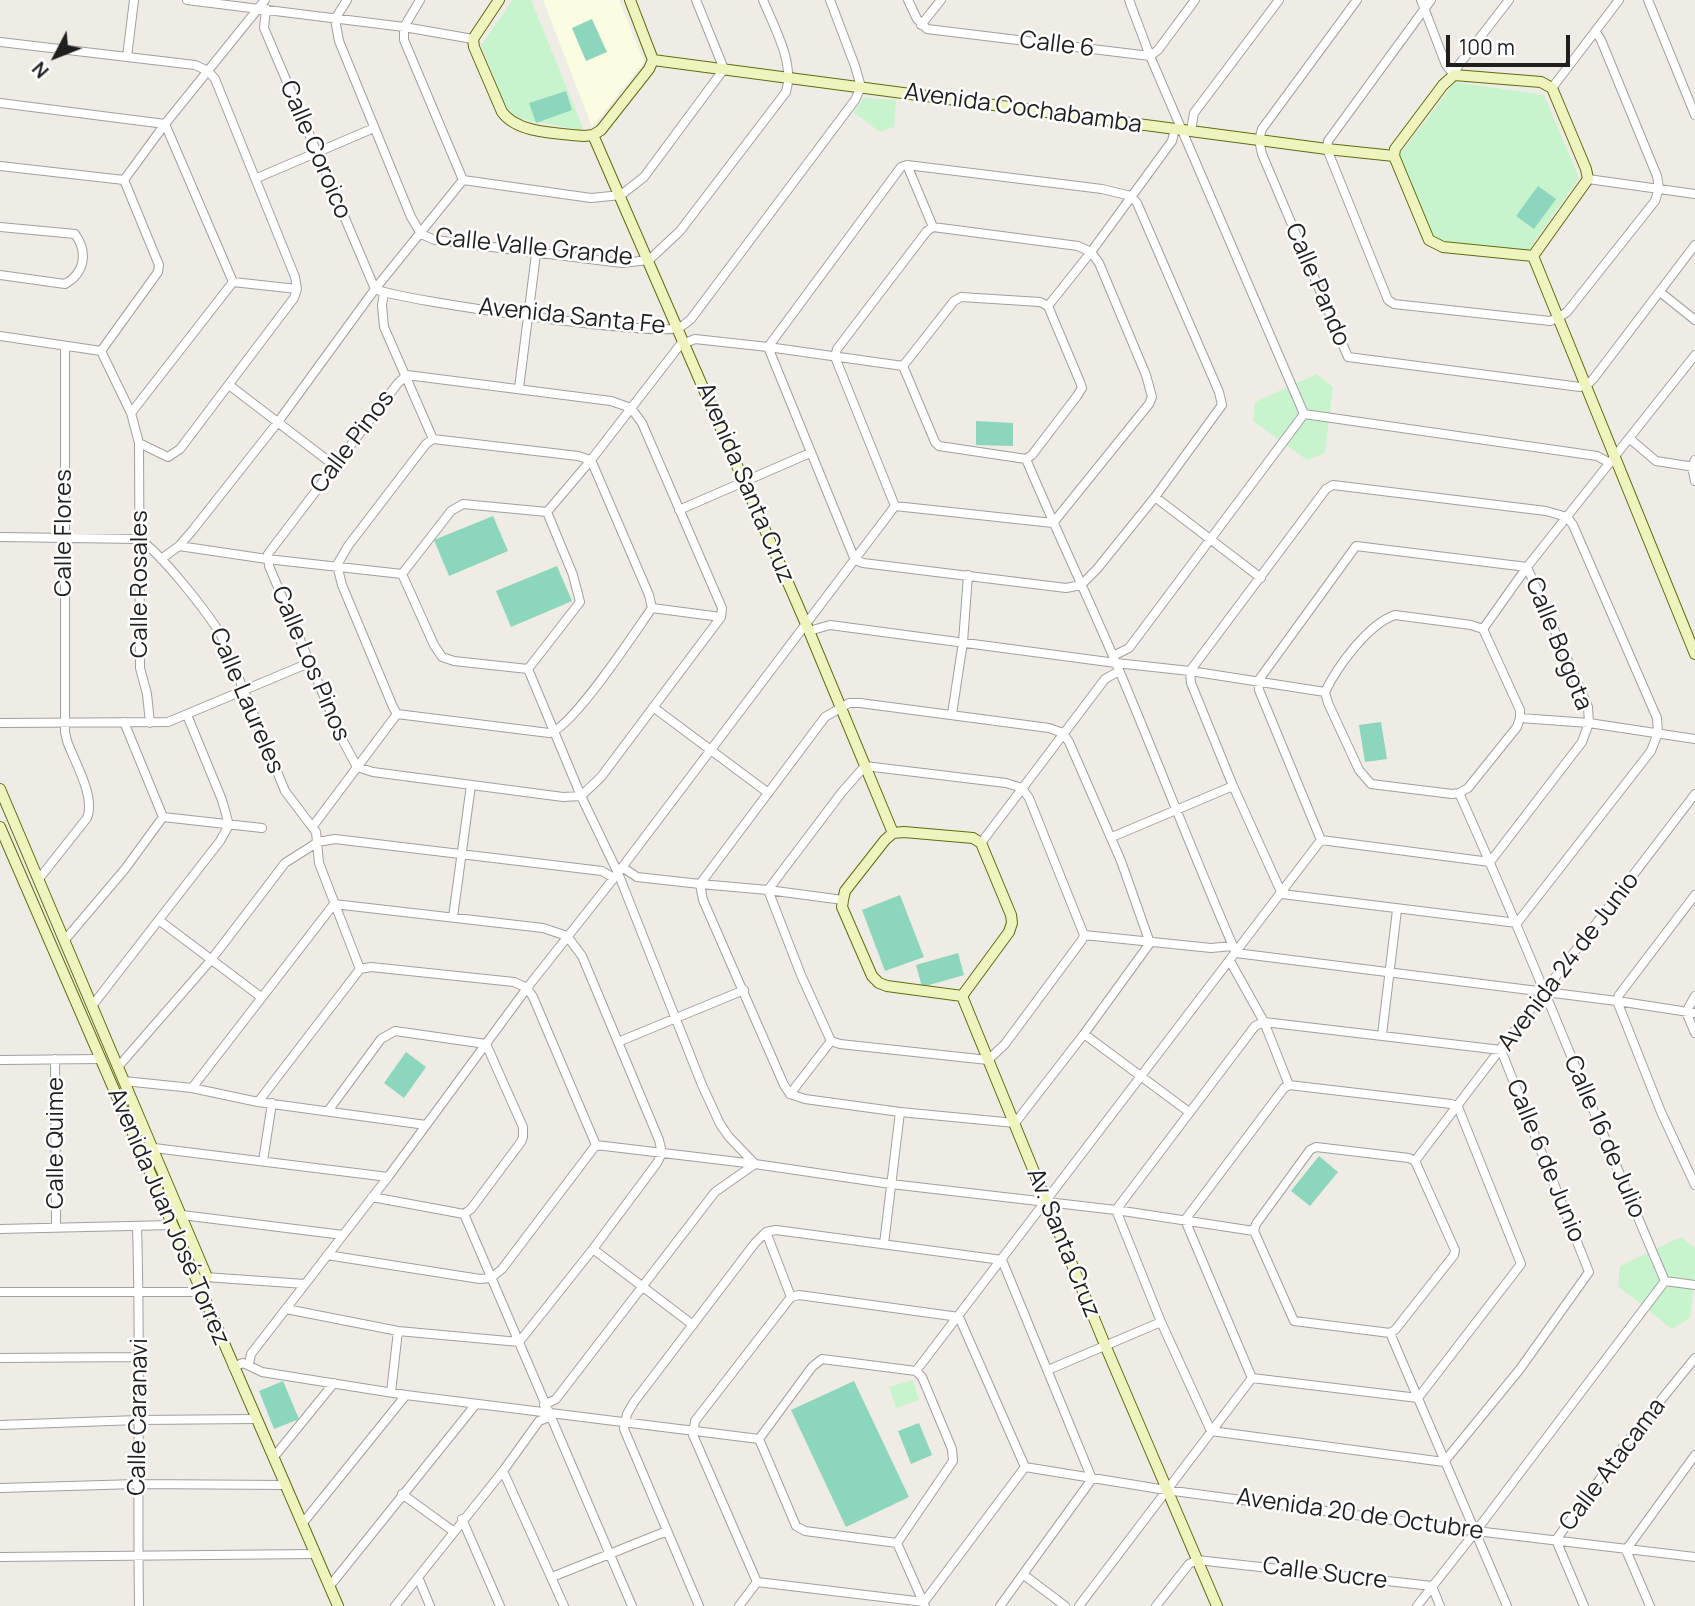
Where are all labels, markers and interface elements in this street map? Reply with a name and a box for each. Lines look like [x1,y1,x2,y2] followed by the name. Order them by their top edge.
[21,21,91,91] north arrow
[1450,21,1574,65] scale bar
[1018,26,1096,64] street label: Calle 6
[1459,33,1515,61] text: 100 m
[26,56,55,84] text: N
[273,77,357,223] street label: Calle Coroico
[902,78,1144,140] street label: Avenida Cochabamba
[1278,219,1356,351] street label: Calle Pando
[434,223,634,273] street label: Calle Valle Grande
[477,293,667,341] street label: Avenida Santa Fe
[690,379,800,587] street label: Avenida Santa Cruz
[305,385,401,499] street label: Calle Pinos
[50,469,78,597] street label: Calle Flores
[126,510,154,658] street label: Calle Rosales
[1518,573,1598,715] street label: Calle Bogota
[264,582,356,746] street label: Calle Los Pinos
[202,624,290,778] street label: Calle Laureles
[1492,867,1646,1057] street label: Avenida 24 de Junio
[1557,1052,1651,1222] street label: Calle 16 de Julio
[1499,1076,1591,1246] street label: Calle 6 de Junio
[42,1077,70,1209] street label: Calle Quime
[101,1084,235,1350] street label: Avenida Juan José Torrez
[1020,1164,1106,1322] street label: Av. Santa Cruz
[123,1338,155,1496] street label: Calle Caranavi
[1554,1393,1672,1537] street label: Calle Atacama
[1235,1483,1485,1547] street label: Avenida 20 de Octubre
[1261,1552,1389,1596] street label: Calle Sucre

